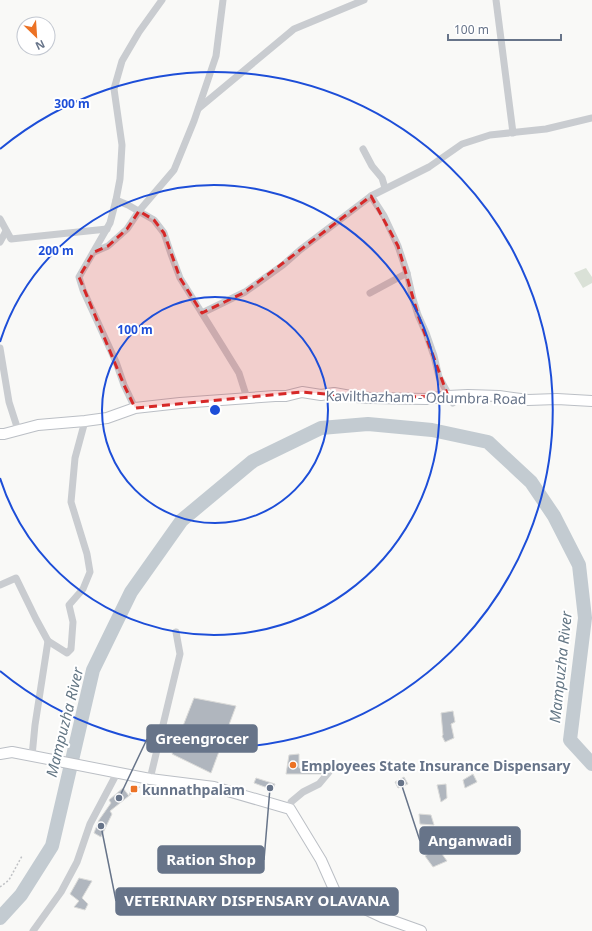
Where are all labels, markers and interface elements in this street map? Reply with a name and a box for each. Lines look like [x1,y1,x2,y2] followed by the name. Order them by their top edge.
[16,16,56,56] north arrow
[448,16,561,42] scale bar
[454,21,489,38] text: 100 m
[33,37,48,54] text: N
[54,95,90,112] text: 300 m
[38,242,74,259] text: 200 m
[117,321,153,338] text: 100 m
[325,386,527,408] street label: Kavilthazham - Odumbra Road
[208,403,222,417] centre of rings
[544,609,576,724] water label: Mampuzha River
[41,664,88,779] water label: Mampuzha River
[147,725,257,752] callout: Greengrocer
[155,728,249,748] text: Greengrocer
[301,756,570,775] place label: Employees State Insurance Dispensary
[288,760,298,770] marker: Employees State Insurance Dispensary
[142,780,245,799] place label: kunnathpalam
[129,784,139,794] marker: kunnathpalam
[420,827,520,854] callout: Anganwadi
[428,830,512,850] text: Anganwadi
[158,846,264,873] callout: Ration Shop
[166,849,256,869] text: Ration Shop
[116,888,398,915] callout: VETERINARY DISPENSARY OLAVANA
[124,890,390,910] text: VETERINARY DISPENSARY OLAVANA

